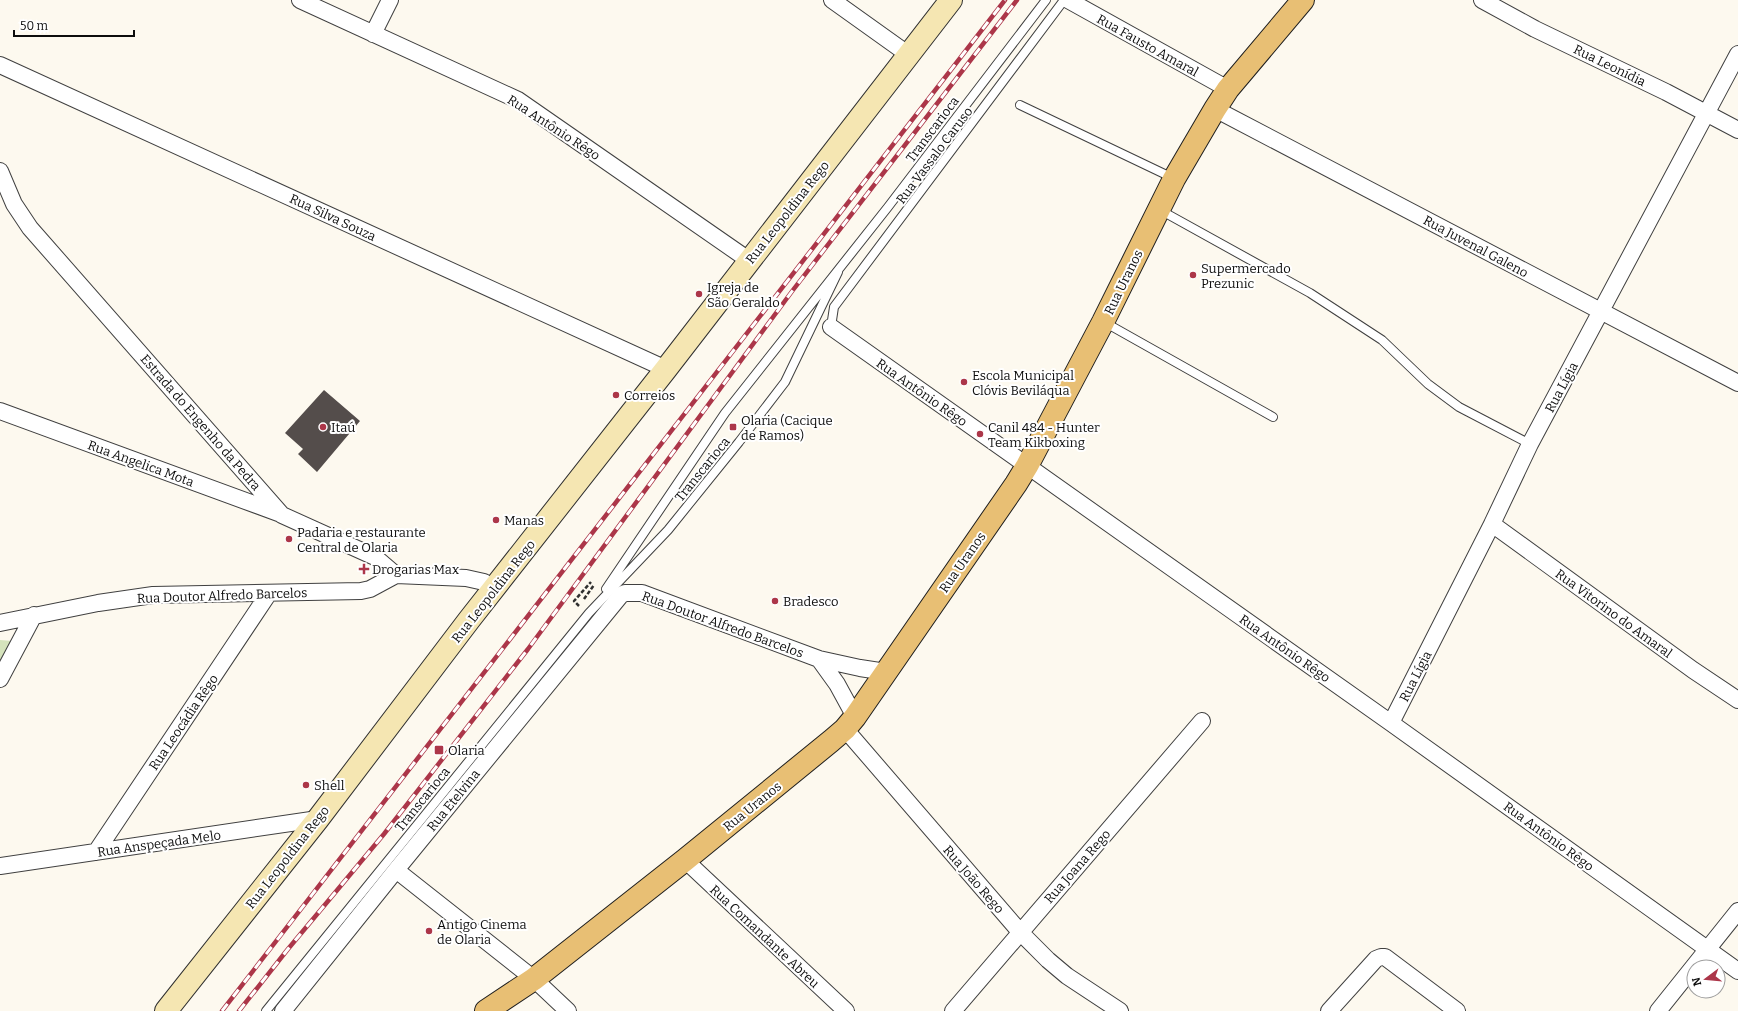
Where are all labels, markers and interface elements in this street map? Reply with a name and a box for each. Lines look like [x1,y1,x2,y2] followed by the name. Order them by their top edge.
[1094,11,1201,80] street label: Rua Fausto Amaral
[14,12,134,38] scale bar
[20,19,49,33] text: 50 m
[1571,42,1648,89] street label: Rua Leonídia
[505,92,603,163] street label: Rua Antônio Rêgo
[903,94,962,165] street label: Transcarioca
[893,104,976,207] street label: Rua Vassalo Caruso
[743,158,832,267] street label: Rua Leopoldina Rego
[287,191,378,244] street label: Rua Silva Souza
[1421,212,1531,280] street label: Rua Juvenal Galeno
[1101,247,1146,317] street label: Rua Uranos
[1201,261,1291,291] place label: Supermercado Prezunic
[1188,270,1198,280] marker: Supermercado Prezunic
[707,280,780,310] place label: Igreja de São Geraldo
[694,289,704,299] marker: Igreja de São Geraldo
[138,351,264,493] street label: Estrada do Engenho da Pedra
[873,355,970,429] street label: Rua Antônio Rêgo
[1542,359,1581,415] street label: Rua Lígia
[972,368,1074,398] place label: Escola Municipal Clóvis Beviláqua
[959,377,969,387] marker: Escola Municipal Clóvis Beviláqua
[624,388,675,403] place label: Correios
[611,390,621,400] marker: Correios
[741,413,833,443] place label: Olaria (Cacique de Ramos)
[331,420,355,435] place label: Itaú
[988,420,1100,450] place label: Canil 484 - Hunter Team Kikboxing
[318,422,328,432] marker: Itaú
[728,422,738,432] marker: Olaria (Cacique de Ramos)
[975,429,985,439] marker: Canil 484 - Hunter Team Kikboxing
[672,434,733,504] street label: Transcarioca
[86,437,196,490] street label: Rua Angelica Mota
[504,513,544,528] place label: Manas
[491,515,501,525] marker: Manas
[297,525,426,555] place label: Padaria e restaurante Central de Olaria
[936,529,989,595] street label: Rua Uranos
[284,534,294,544] marker: Padaria e restaurante Central de Olaria
[449,537,538,646] street label: Rua Leopoldina Rego
[372,562,459,577] place label: Drogarias Max
[359,564,369,574] marker: Drogarias Max
[1552,566,1675,661] street label: Rua Vitorino do Amaral
[136,585,308,606] street label: Rua Doutor Alfredo Barcelos
[640,588,806,661] street label: Rua Doutor Alfredo Barcelos
[783,594,839,609] place label: Bradesco
[770,596,780,606] marker: Bradesco
[1236,611,1333,685] street label: Rua Antônio Rêgo
[1396,648,1435,704] street label: Rua Lígia
[146,672,221,773] street label: Rua Leocádia Rêgo
[448,743,485,758] place label: Olaria
[433,744,445,756] marker: Olaria
[392,764,453,834] street label: Transcarioca
[424,766,483,834] street label: Rua Etelvina
[314,778,345,793] place label: Shell
[720,778,784,834] street label: Rua Uranos
[301,780,311,790] marker: Shell
[1501,799,1597,874] street label: Rua Antônio Rêgo
[243,803,332,912] street label: Rua Leopoldina Rego
[1041,826,1113,906] street label: Rua Joana Rego
[96,827,222,860] street label: Rua Anspeçada Melo
[940,842,1007,916] street label: Rua João Rego
[707,882,822,991] street label: Rua Comandante Abreu
[437,917,527,947] place label: Antigo Cinema de Olaria
[424,926,434,936] marker: Antigo Cinema de Olaria
[1686,959,1726,999] north arrow
[1689,975,1704,987] text: N

